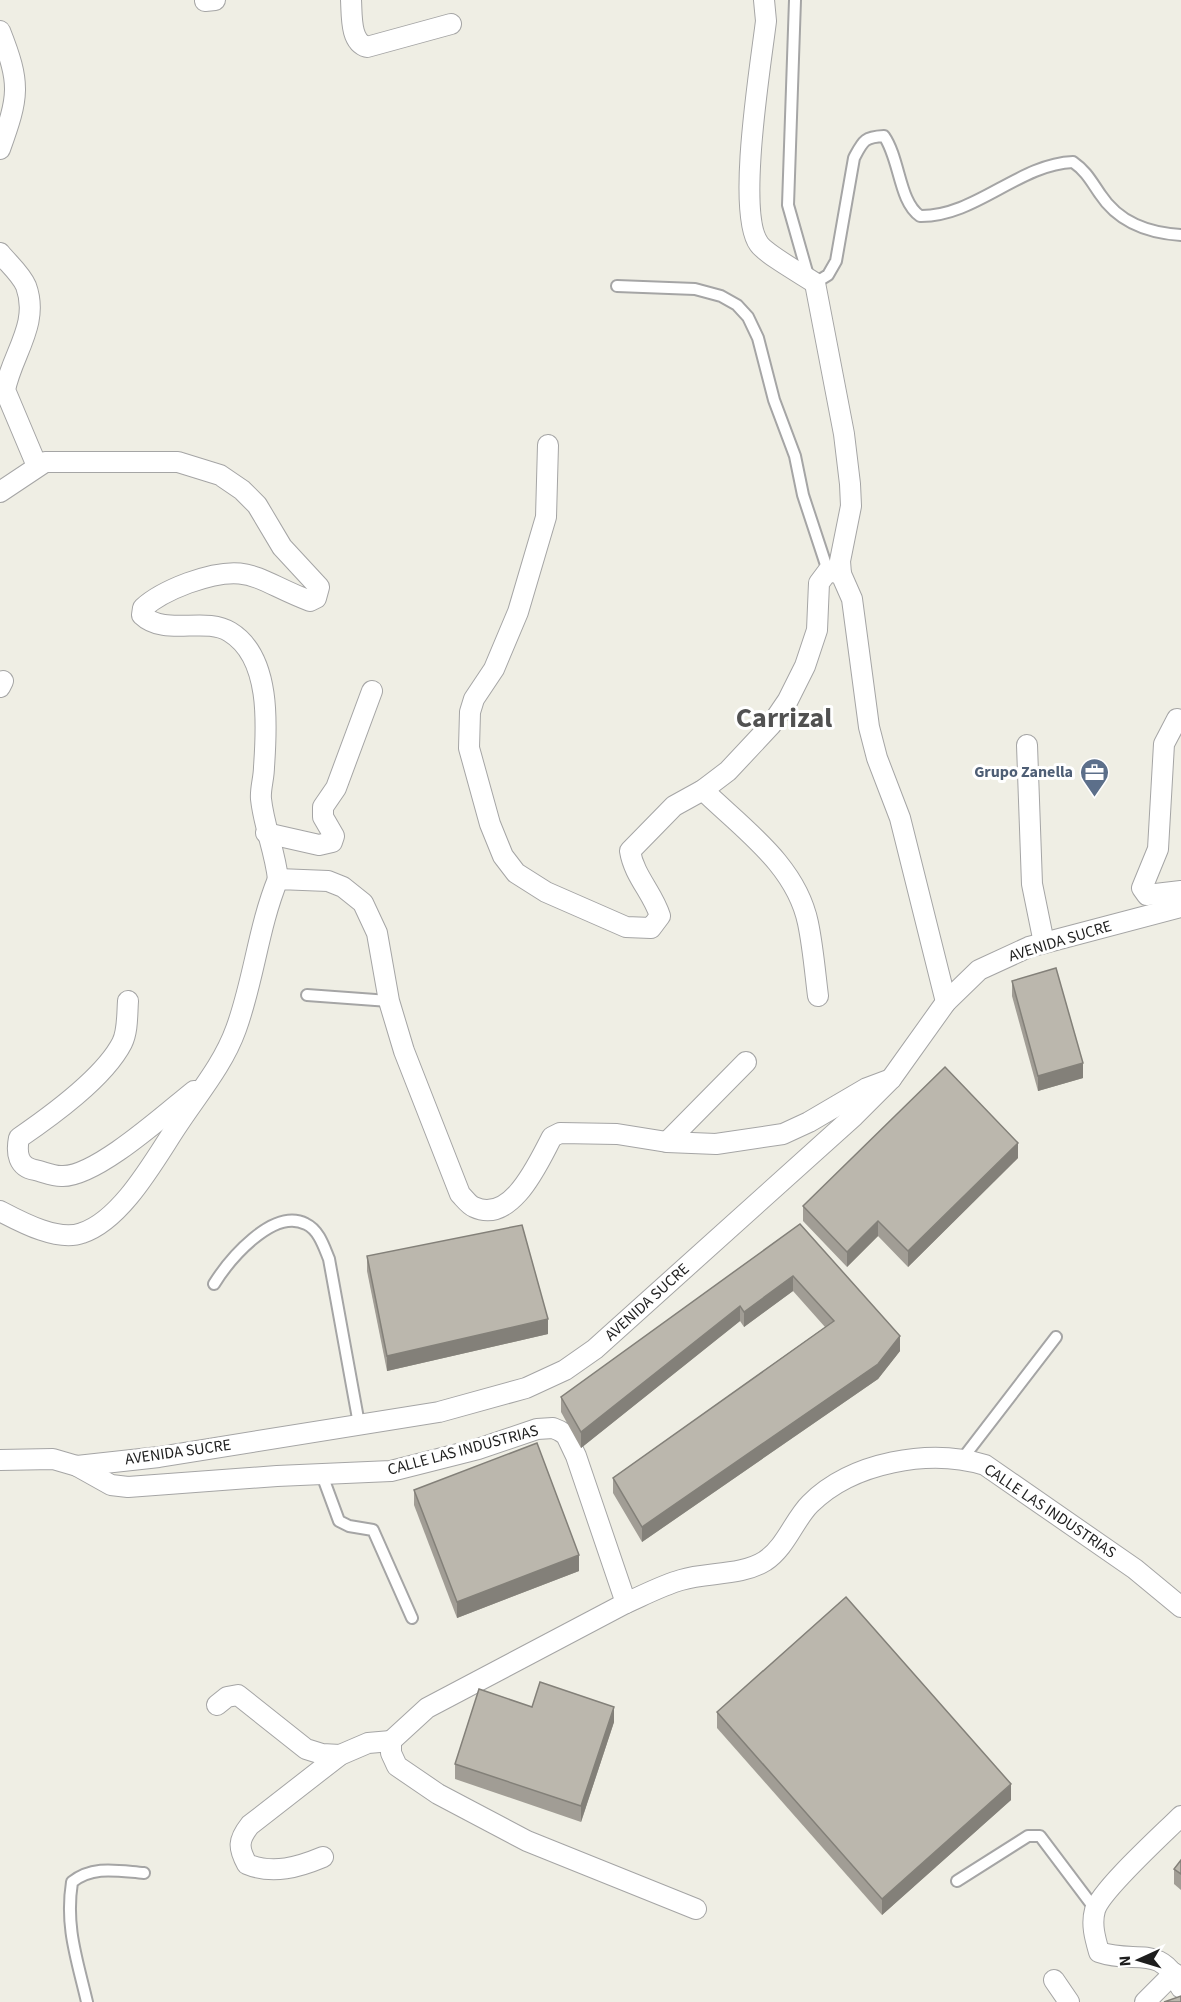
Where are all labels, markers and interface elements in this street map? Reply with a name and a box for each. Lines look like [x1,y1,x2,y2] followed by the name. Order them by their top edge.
[736,698,832,738] district label: Carrizal
[1078,756,1110,798] office icon: Grupo Zanella
[974,761,1073,783] place label: Grupo Zanella
[1006,915,1114,967] street label: AVENIDA SUCRE
[600,1258,694,1346] street label: AVENIDA SUCRE
[385,1419,541,1481] street label: CALLE LAS INDUSTRIAS
[124,1434,232,1470] street label: AVENIDA SUCRE
[980,1458,1120,1564] street label: CALLE LAS INDUSTRIAS
[1109,1930,1169,1990] north arrow
[1114,1955,1136,1967] text: N

